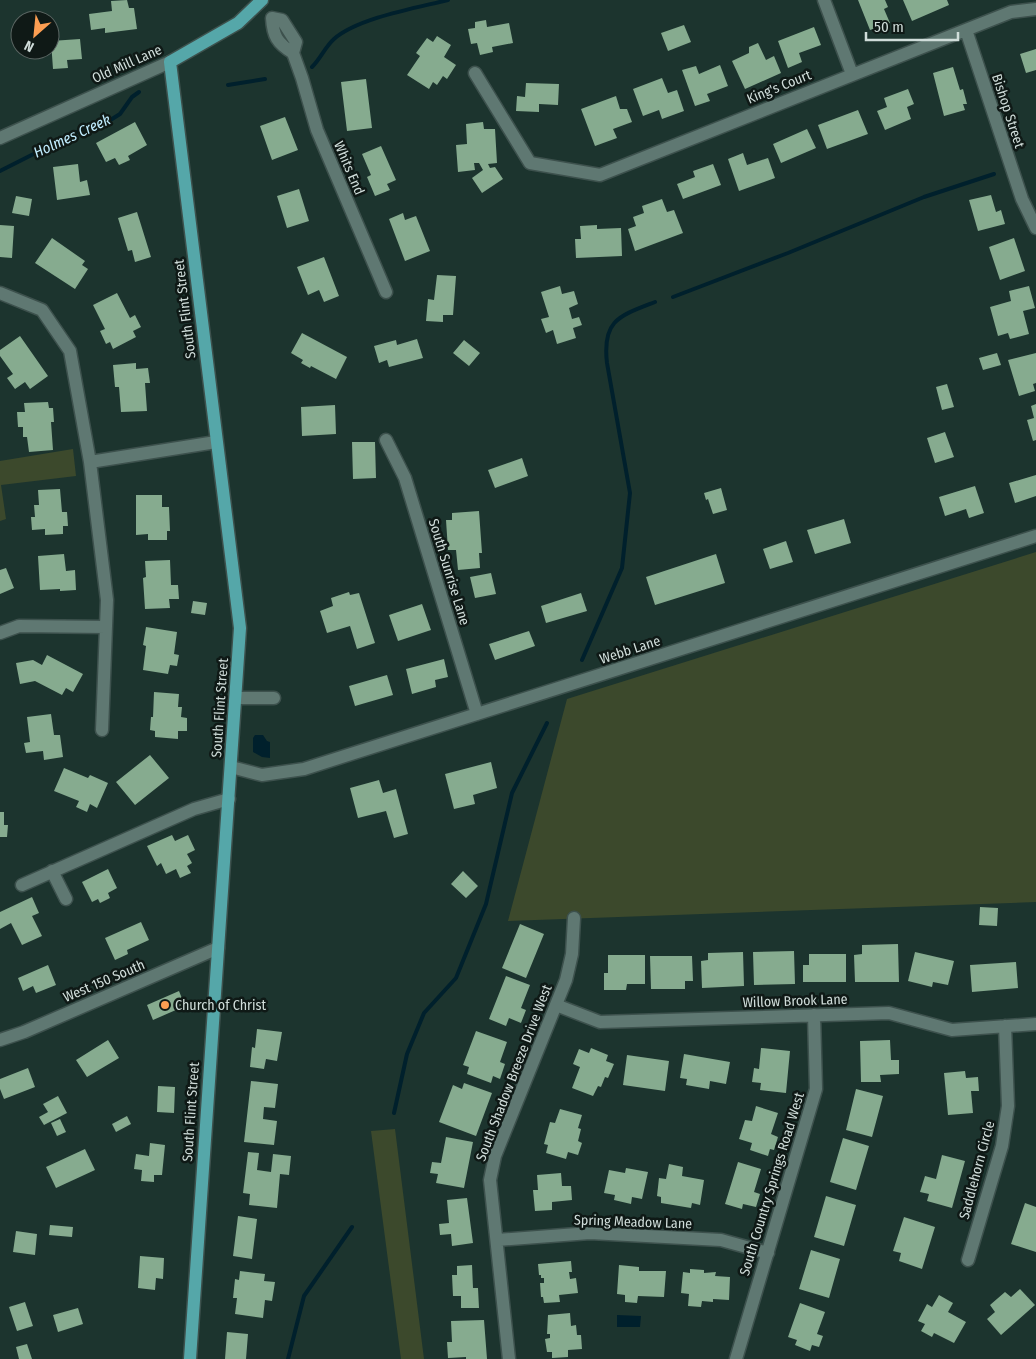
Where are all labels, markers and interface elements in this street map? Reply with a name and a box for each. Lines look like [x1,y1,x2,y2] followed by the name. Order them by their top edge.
[10,10,60,60] north arrow
[866,10,958,42] scale bar
[874,18,904,36] text: 50 m
[22,37,37,56] text: N
[89,41,165,87] street label: Old Mill Lane
[744,66,814,108] street label: King's Court
[988,72,1028,151] street label: Bishop Street
[31,110,114,162] water label: Holmes Creek
[330,139,368,197] street label: Whits End
[170,258,200,360] street label: South Flint Street
[425,517,473,627] street label: South Sunrise Lane
[598,632,663,668] street label: Webb Lane
[208,657,232,758] street label: South Flint Street
[61,956,147,1006] street label: West 150 South
[472,982,556,1164] street label: South Shadow Breeze Drive West
[742,991,848,1011] street label: Willow Brook Lane
[175,997,267,1014] place label: Church of Christ
[159,999,171,1011] marker: Church of Christ
[179,1061,203,1162] street label: South Flint Street
[736,1090,808,1278] street label: South Country Springs Road West
[956,1119,998,1221] street label: Saddlehorn Circle
[574,1211,692,1233] street label: Spring Meadow Lane

